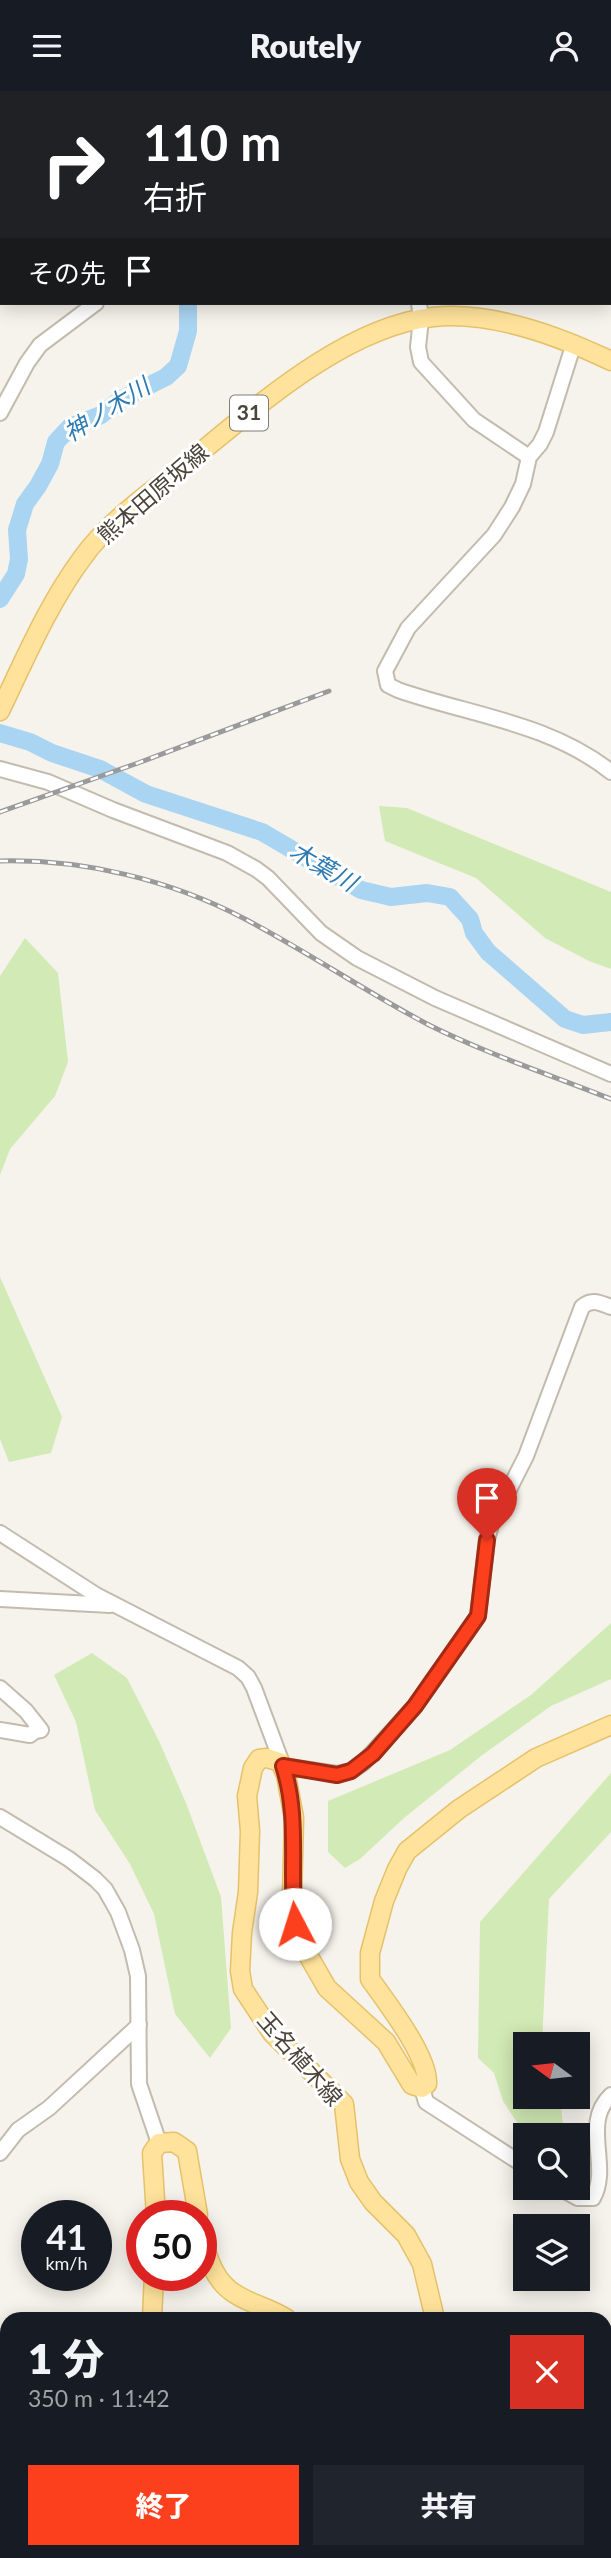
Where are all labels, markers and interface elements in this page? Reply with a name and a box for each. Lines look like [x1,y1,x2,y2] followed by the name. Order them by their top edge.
[250,26,361,65] text: Routely
[28,27,66,65] icon: menu
[545,27,583,65] icon: person
[143,113,281,171] text: 110 m
[28,119,119,210] icon: right
[143,177,207,216] text: 右折
[120,252,158,290] icon: arrive
[28,257,106,289] text: その先
[58,369,157,446] water label: 神ノ木川
[230,395,268,431] road number: 31
[91,437,214,549] street label: 熊本田原坂線
[285,835,365,898] water label: 木葉川
[457,1468,517,1540] pin
[468,1479,506,1517] icon: arrive
[258,1887,332,1961] position arrow
[252,2006,349,2111] street label: 玉名植木線
[513,2032,590,2109] north arrow
[513,2032,590,2291] map controls
[513,2123,590,2200] button: search
[126,2200,217,2291] speed limit sign: 50
[513,2214,590,2291] button: layers
[46,2215,87,2257] text: 41
[45,2252,88,2274] text: km/h
[28,2333,104,2383] text: 1 分
[510,2335,584,2409] button: close
[28,2384,170,2412] text: 350 m · 11:42
[28,2465,299,2545] button: 終了
[313,2465,584,2545] button: 共有

